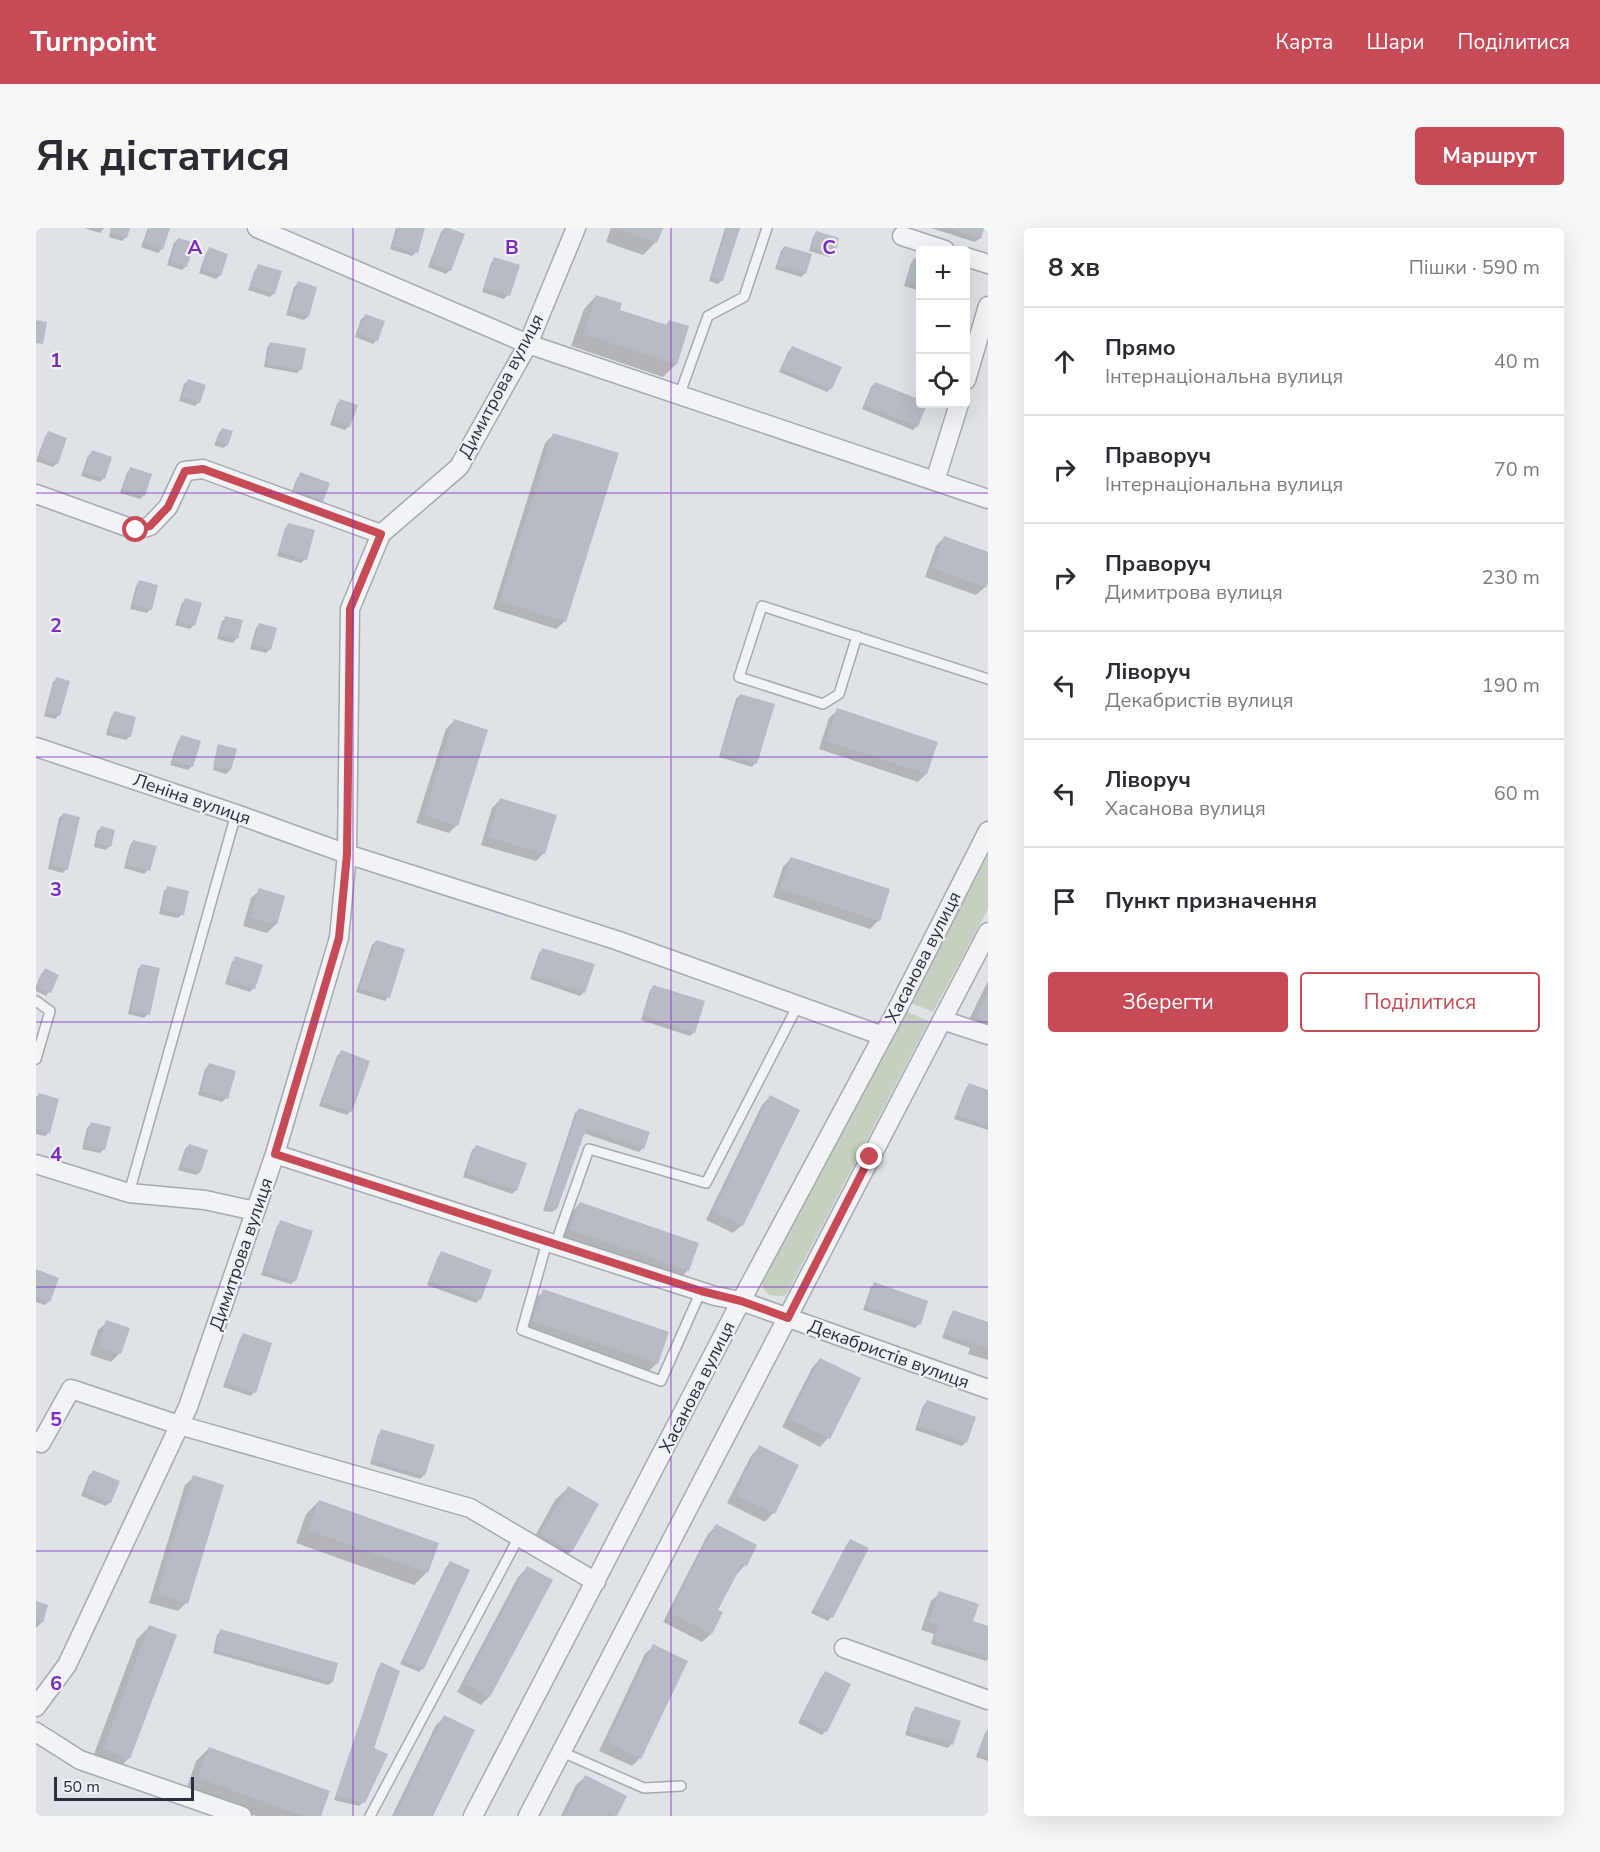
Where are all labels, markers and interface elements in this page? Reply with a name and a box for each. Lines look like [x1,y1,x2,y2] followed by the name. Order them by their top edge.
[30,23,156,61] text: Turnpoint
[1276,28,1333,56] text: Карта
[1366,28,1425,56] text: Шари
[1458,28,1570,56] text: Поділитися
[1415,127,1564,185] button: Маршрут
[36,128,290,185] text: Як дістатися
[188,234,203,261] text: A
[505,234,519,261] text: B
[822,234,836,261] text: C
[916,246,970,408] map controls
[916,246,970,300] button: +
[1048,250,1100,285] text: 8 хв
[1409,254,1540,281] text: Пішки · 590 m
[916,300,970,354] button: −
[453,310,549,462] street label: Димитрова вулиця
[1105,333,1176,363] text: Прямо
[1048,345,1081,378] icon: ahead
[50,347,62,374] text: 1
[1494,348,1540,375] text: 40 m
[916,354,970,408] button: locate
[1105,363,1343,390] text: Інтернаціональна вулиця
[1105,441,1211,471] text: Праворуч
[1048,453,1081,486] icon: right
[1494,456,1540,483] text: 70 m
[1105,471,1343,498] text: Інтернаціональна вулиця
[122,516,148,542] route start
[1105,549,1211,579] text: Праворуч
[1048,561,1081,594] icon: right
[1482,564,1540,591] text: 230 m
[1105,579,1283,606] text: Димитрова вулиця
[50,612,62,639] text: 2
[1105,657,1191,687] text: Ліворуч
[1048,669,1081,702] icon: left
[1482,672,1540,699] text: 190 m
[1105,687,1294,714] text: Декабристів вулиця
[1105,765,1191,795] text: Ліворуч
[130,768,254,830] street label: Леніна вулиця
[1048,777,1081,810] icon: left
[1494,780,1540,807] text: 60 m
[1105,795,1266,822] text: Хасанова вулиця
[50,876,62,903] text: 3
[1048,885,1081,918] icon: arrive
[1105,886,1317,916] text: Пункт призначення
[879,887,967,1027] street label: Хасанова вулиця
[1048,972,1288,1032] button: Зберегти
[1300,972,1540,1032] button: Поділитися
[50,1141,62,1168] text: 4
[856,1143,882,1169] route end
[204,1174,278,1334] street label: Димитрова вулиця
[805,1314,973,1394] street label: Декабристів вулиця
[653,1317,741,1457] street label: Хасанова вулиця
[50,1406,62,1433] text: 5
[50,1670,62,1697] text: 6
[54,1774,194,1802] scale bar
[63,1776,100,1798] text: 50 m

